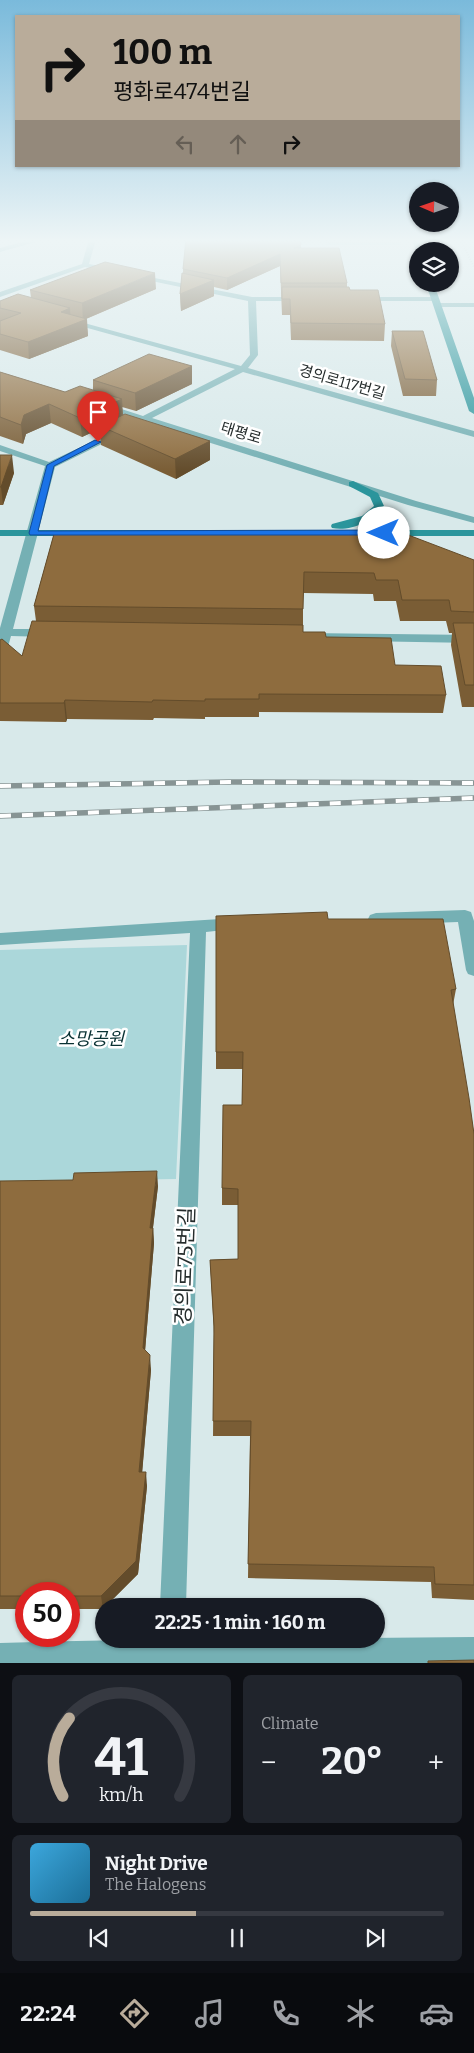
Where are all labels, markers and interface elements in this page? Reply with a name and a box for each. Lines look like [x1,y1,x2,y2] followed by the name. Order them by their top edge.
[113,31,212,73] text: 100 m
[30,35,95,100] icon: right
[113,78,250,105] text: 평화로474번길
[171,130,199,158] icon: left
[224,130,252,158] icon: ahead
[277,130,305,158] icon: right
[409,182,459,232] north arrow
[409,182,459,292] map controls
[409,242,459,292] button: layers
[297,361,387,403] street label: 경의로117번길
[77,391,119,442] pin
[84,398,112,426] icon: arrive
[219,418,263,448] street label: 태평로
[357,506,409,558] position arrow
[58,1028,126,1050] park label: 소망공원
[170,1207,200,1325] street label: 경의로75번길
[15,1582,80,1647] speed limit sign: 50
[155,1611,325,1634] text: 22:25 · 1 min · 160 m
[261,1714,319,1733] text: Climate
[94,1726,149,1789] text: 41
[321,1738,383,1784] text: 20°
[261,1746,276,1779] text: −
[428,1746,444,1779] text: +
[99,1784,144,1806] text: km/h
[105,1852,208,1875] text: Night Drive
[105,1875,206,1894] text: The Halogens
[85,1924,113,1952] icon: previous
[223,1924,251,1952] icon: pause
[361,1924,389,1952] icon: next
[117,1996,152,2031] icon: directions
[192,1996,227,2031] icon: music
[268,1996,303,2031] icon: phone
[343,1996,378,2031] icon: climate
[419,1996,454,2031] icon: car
[20,2000,76,2027] text: 22:24

